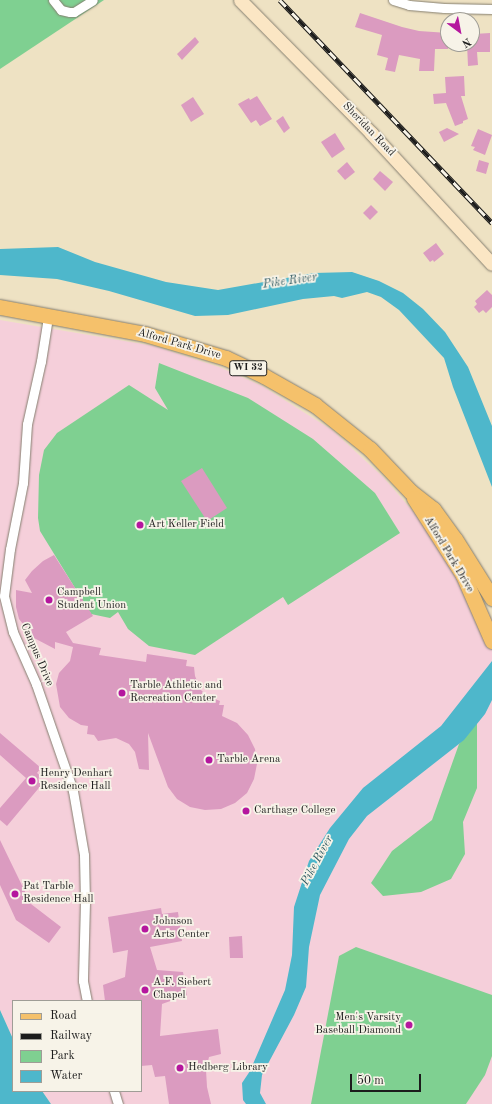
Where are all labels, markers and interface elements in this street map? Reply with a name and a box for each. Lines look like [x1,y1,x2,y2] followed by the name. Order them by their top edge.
[440,12,480,52] north arrow
[460,35,473,49] text: N
[339,100,397,160] street label: Sheridan Road
[262,271,318,293] water label: Pike River
[136,327,222,363] street label: Alford Park Drive
[229,360,267,376] road number: WI 32
[420,515,476,595] street label: Alford Park Drive
[148,518,224,532] place label: Art Keller Field
[135,520,145,530] marker: Art Keller Field
[57,587,126,613] place label: Campbell Student Union
[44,595,54,605] marker: Campbell Student Union
[17,621,55,689] street label: Campus Drive
[130,680,222,706] place label: Tarble Athletic and Recreation Center
[117,688,127,698] marker: Tarble Athletic and Recreation Center
[217,753,280,767] place label: Tarble Arena
[204,755,214,765] marker: Tarble Arena
[40,768,112,794] place label: Henry Denhart Residence Hall
[27,776,37,786] marker: Henry Denhart Residence Hall
[254,804,335,818] place label: Carthage College
[241,806,251,816] marker: Carthage College
[299,834,337,888] water label: Pike River
[23,881,93,907] place label: Pat Tarble Residence Hall
[10,889,20,899] marker: Pat Tarble Residence Hall
[153,916,209,942] place label: Johnson Arts Center
[140,924,150,934] marker: Johnson Arts Center
[153,977,211,1003] place label: A.F. Siebert Chapel
[140,985,150,995] marker: A.F. Siebert Chapel
[12,1000,142,1092] legend
[50,1010,77,1022] text: Road
[315,1012,401,1038] place label: Men's Varsity Baseball Diamond
[404,1020,414,1030] marker: Men's Varsity Baseball Diamond
[50,1030,92,1042] text: Railway
[50,1050,75,1062] text: Park
[188,1061,268,1075] place label: Hedberg Library
[175,1063,185,1073] marker: Hedberg Library
[352,1066,423,1092] scale bar
[50,1070,82,1082] text: Water
[357,1075,384,1087] text: 50 m

